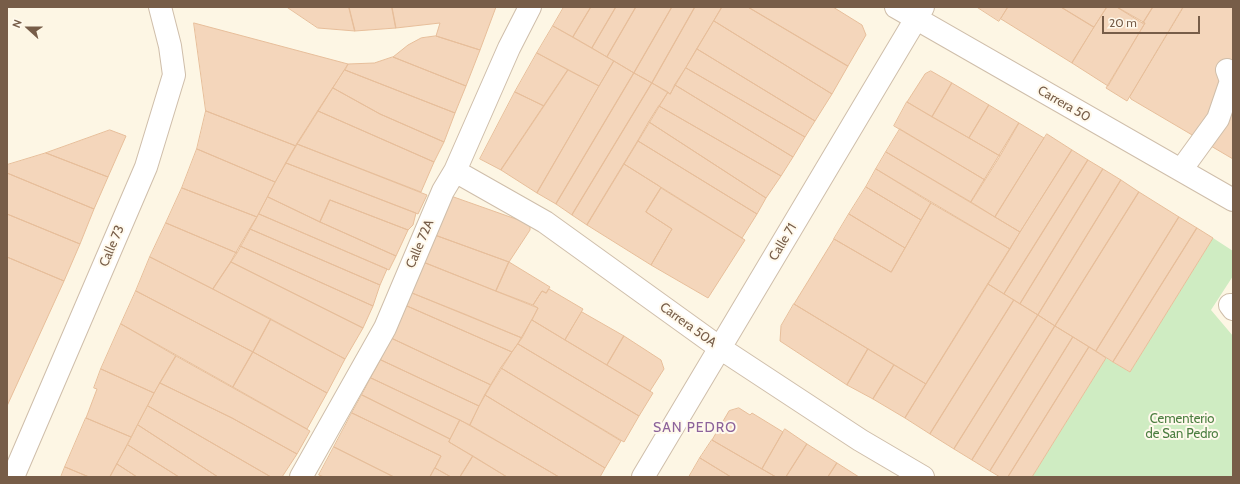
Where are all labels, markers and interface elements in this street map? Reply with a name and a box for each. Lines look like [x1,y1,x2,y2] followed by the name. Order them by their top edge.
[8,8,48,48] north arrow
[1104,8,1202,34] scale bar
[1109,15,1137,30] text: 20 m
[9,18,25,30] text: N
[1035,83,1093,125] street label: Carrera 50
[403,217,437,271] street label: Calle 72A
[766,221,800,263] street label: Calle 71
[96,223,128,269] street label: Calle 73
[657,299,719,351] street label: Carrera 50A
[1145,411,1219,442] park label: Cementerio de San Pedro
[653,420,737,436] district label: SAN PEDRO

